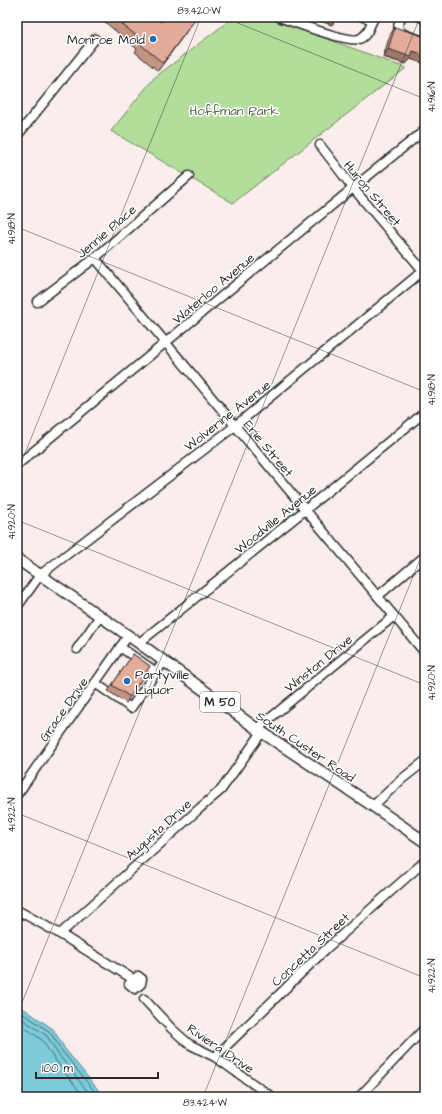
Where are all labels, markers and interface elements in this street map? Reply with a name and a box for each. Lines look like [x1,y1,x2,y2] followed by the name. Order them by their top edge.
[177,4,221,18] text: 83.420°W
[67,31,145,49] place label: Monroe Mold
[148,34,158,44] marker: Monroe Mold
[425,81,439,113] text: 41.916°N
[189,102,279,120] park label: Hoffman Park
[339,157,406,231] street label: Huron Street
[73,201,140,263] street label: Jennie Place
[5,213,19,245] text: 41.918°N
[169,249,259,329] street label: Waterloo Avenue
[425,374,439,406] text: 41.918°N
[181,376,275,455] street label: Wolverine Avenue
[239,416,298,481] street label: Erie Street
[231,481,320,558] street label: Woodville Avenue
[5,504,19,540] text: 41.920°N
[281,631,356,697] street label: Winston Drive
[425,665,439,701] text: 41.920°N
[135,666,189,699] place label: Partyville Liquor
[35,674,93,745] street label: Grace Drive
[122,676,132,686] marker: Partyville Liquor
[200,692,240,712] road number: M 50
[252,707,359,787] street label: South Custer Road
[122,795,196,865] street label: Augusta Drive
[5,797,19,833] text: 41.922°N
[268,908,354,991] street label: Concetta Street
[425,958,439,994] text: 41.922°N
[183,1020,258,1078] street label: Riviera Drive
[36,1054,158,1080] scale bar
[42,1060,73,1077] text: 100 m
[183,1096,228,1110] text: 83.424°W

